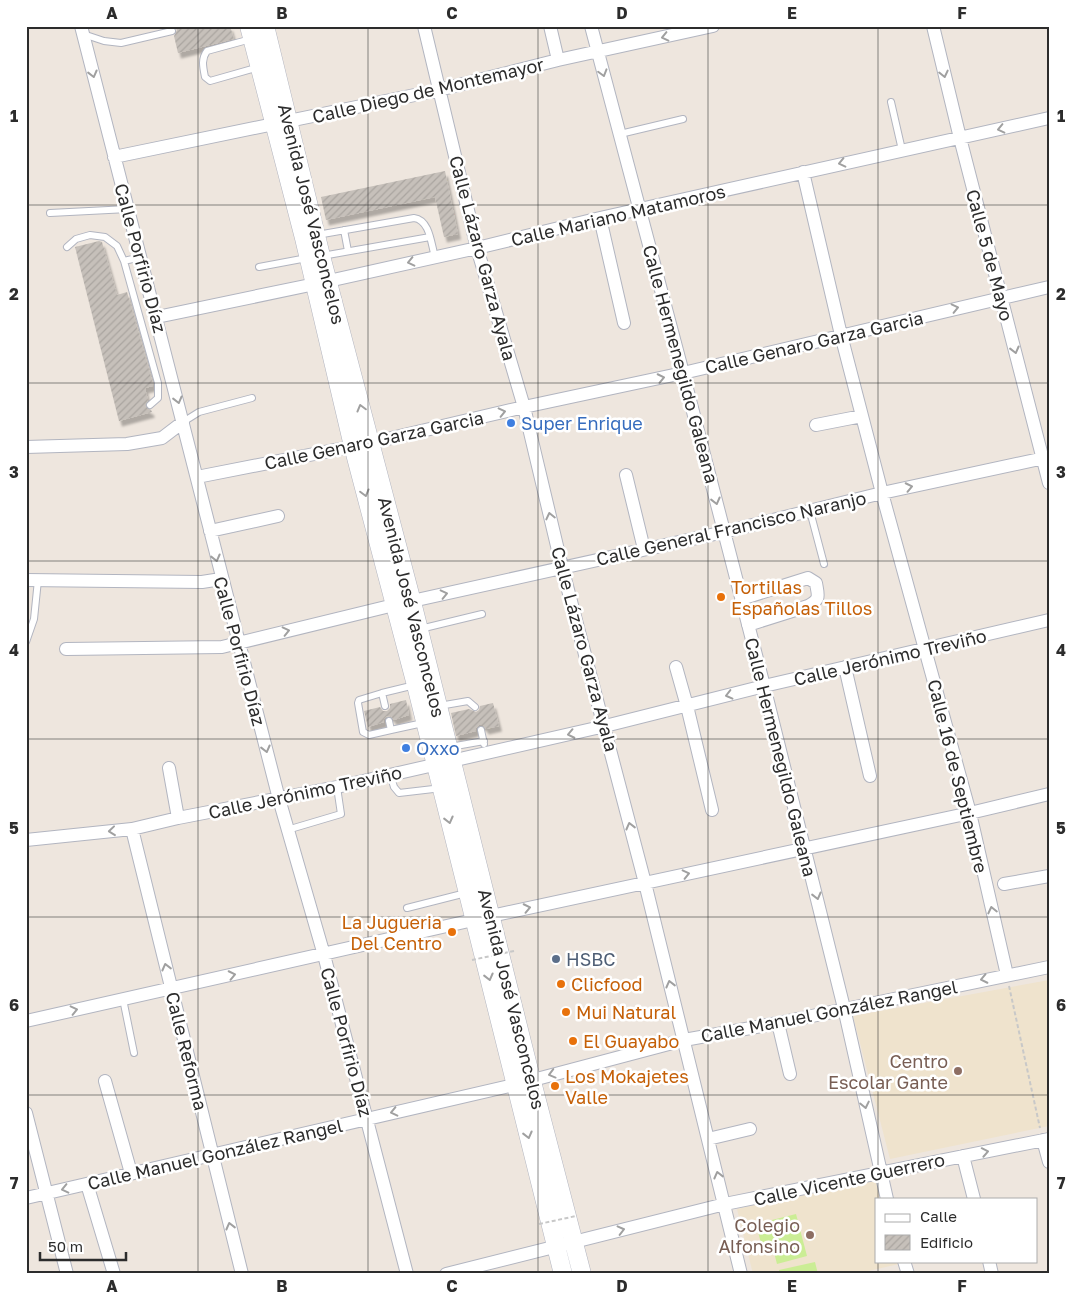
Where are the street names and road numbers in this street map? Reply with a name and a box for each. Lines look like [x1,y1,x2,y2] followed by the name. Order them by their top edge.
[310,53,546,127] street label: Calle Diego de Montemayor
[274,101,350,327] street label: Avenida José Vasconcelos
[445,153,521,363] street label: Calle Lázaro Garza Ayala
[509,180,727,250] street label: Calle Mariano Matamoros
[110,181,172,335] street label: Calle Porfirio Díaz
[962,187,1018,323] street label: Calle 5 de Mayo
[639,242,723,486] street label: Calle Hermenegildo Galeana
[703,306,925,378] street label: Calle Genaro Garza Garcia
[262,406,486,474] street label: Calle Genaro Garza Garcia
[594,486,868,570] street label: Calle General Francisco Naranjo
[374,494,450,720] street label: Avenida José Vasconcelos
[547,544,623,754] street label: Calle Lázaro Garza Ayala
[209,574,271,728] street label: Calle Porfirio Díaz
[791,624,989,690] street label: Calle Jerónimo Treviño
[741,635,821,879] street label: Calle Hermenegildo Galeana
[923,677,993,875] street label: Calle 16 de Septiembre
[206,761,404,823] street label: Calle Jerónimo Treviño
[474,886,550,1112] street label: Avenida José Vasconcelos
[316,965,378,1119] street label: Calle Porfirio Díaz
[699,975,960,1047] street label: Calle Manuel González Rangel
[162,989,212,1113] street label: Calle Reforma
[85,1114,345,1194] street label: Calle Manuel González Rangel
[751,1148,947,1210] street label: Calle Vicente Guerrero

